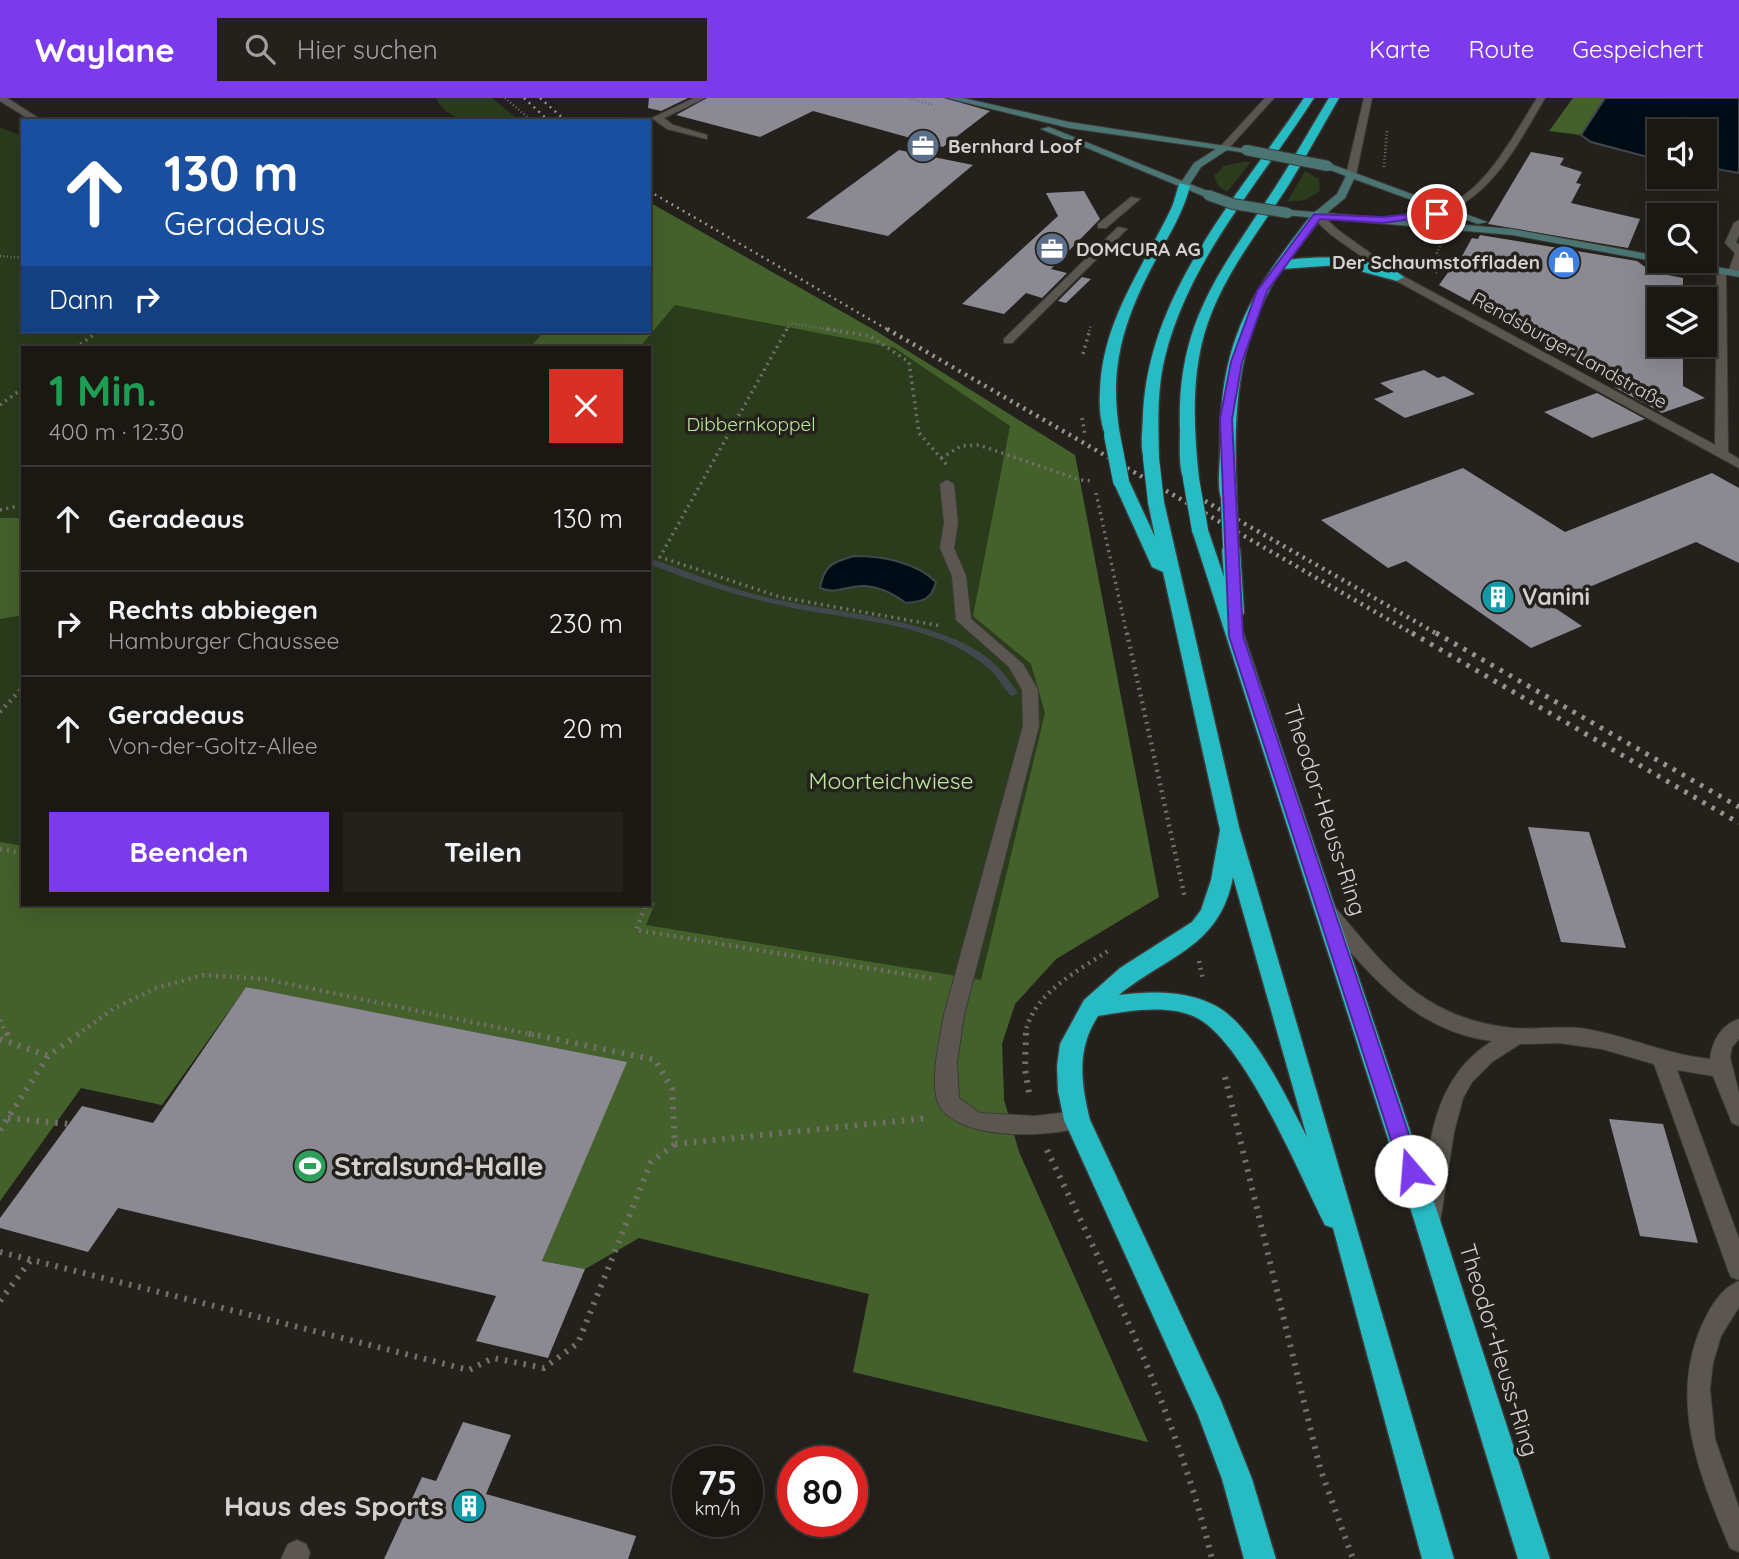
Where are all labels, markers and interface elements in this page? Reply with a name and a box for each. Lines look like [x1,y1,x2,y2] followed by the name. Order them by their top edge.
[217,18,707,81] search box
[35,29,175,70] text: Waylane
[241,30,279,68] icon: search
[297,33,438,66] text: Hier suchen
[1369,34,1431,64] text: Karte
[1469,34,1534,64] text: Route
[1572,34,1704,64] text: Gespeichert
[1647,119,1717,357] map controls
[1647,119,1717,189] button: sound
[904,127,942,165] office icon: Bernhard Loof
[948,134,1083,158] place label: Bernhard Loof
[164,142,298,203] text: 130 m
[49,147,140,238] icon: ahead
[1407,184,1467,244] pin
[1418,195,1456,233] icon: arrive
[164,203,326,243] text: Geradeaus
[1647,203,1717,273] button: search
[1033,230,1071,268] office icon: DOMCURA AG
[1076,237,1201,261] place label: DOMCURA AG
[1545,243,1583,281] shop icon: Der Schaumstoffladen
[1332,250,1540,274] place label: Der Schaumstoffladen
[128,280,166,318] icon: right
[49,283,114,316] text: Dann
[1468,286,1672,414] street label: Rendsburger Landstraße
[1647,287,1717,357] button: layers
[49,364,157,417] text: 1 Min.
[549,369,623,443] button: close
[686,412,816,436] park label: Dibbernkoppel
[49,417,184,446] text: 400 m · 12:30
[49,500,87,538] icon: ahead
[108,502,244,535] text: Geradeaus
[553,502,623,535] text: 130 m
[1479,578,1517,616] building icon: Vanini
[1522,582,1590,611] place label: Vanini
[108,593,318,626] text: Rechts abbiegen
[49,605,87,643] icon: right
[549,607,623,640] text: 230 m
[108,626,339,655] text: Hamburger Chaussee
[108,698,244,731] text: Geradeaus
[1278,700,1373,919] street label: Theodor-Heuss-Ring
[49,710,87,748] icon: ahead
[562,712,623,745] text: 20 m
[108,731,318,760] text: Von-der-Goltz-Allee
[808,766,974,795] park label: Moorteichwiese
[49,812,329,892] button: Beenden
[343,812,623,892] button: Teilen
[1374,1134,1448,1208] position arrow
[291,1147,329,1185] sports icon: Stralsund-Halle
[334,1148,544,1183] place label: Stralsund-Halle
[1453,1240,1546,1460] street label: Theodor-Heuss-Ring
[777,1446,868,1537] speed limit sign: 80
[698,1460,737,1504] text: 75
[450,1487,488,1525] building icon: Haus des Sports
[224,1488,444,1523] place label: Haus des Sports
[695,1497,740,1520] text: km/h

